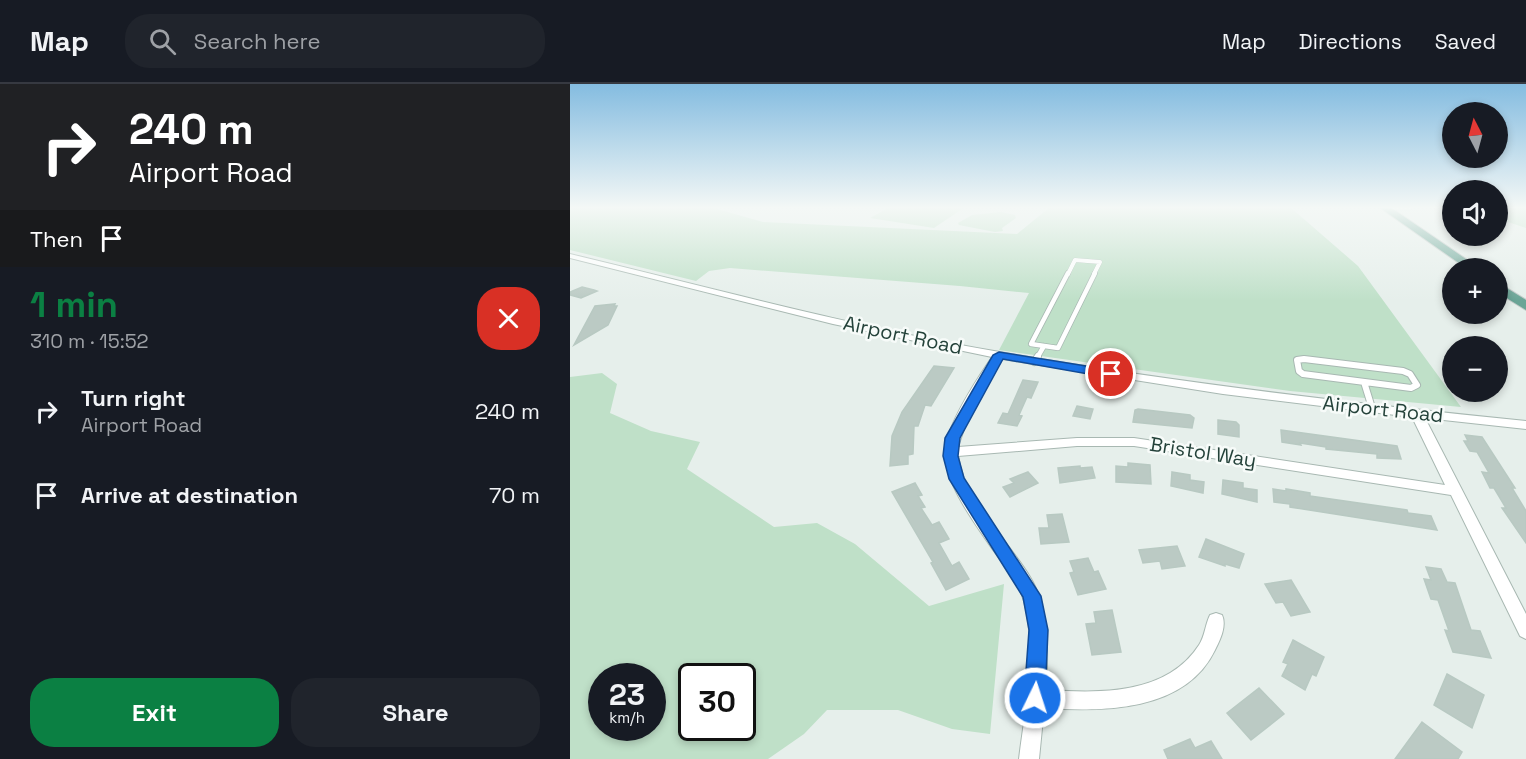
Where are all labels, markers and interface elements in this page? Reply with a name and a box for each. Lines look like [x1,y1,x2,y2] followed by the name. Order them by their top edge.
[125,14,545,68] search box
[30,23,89,59] text: Map
[146,25,179,58] icon: search
[194,27,321,55] text: Search here
[1222,28,1266,55] text: Map
[1299,28,1402,55] text: Directions
[1435,28,1496,55] text: Saved
[1442,102,1508,168] north arrow
[1442,102,1508,402] map controls
[129,103,254,156] text: 240 m
[30,108,108,186] icon: right
[129,155,293,190] text: Airport Road
[1442,180,1508,246] button: sound
[95,222,128,255] icon: arrive
[30,225,83,253] text: Then
[1442,258,1508,324] button: +
[30,282,118,328] text: 1 min
[477,287,540,350] button: close
[841,310,965,360] street label: Airport Road
[30,328,149,354] text: 310 m · 15:52
[1442,336,1508,402] button: −
[1085,348,1136,399] pin
[1094,357,1127,390] icon: arrive
[81,384,186,412] text: Turn right
[1321,390,1445,428] street label: Airport Road
[30,395,63,428] icon: right
[475,397,540,425] text: 240 m
[81,412,202,438] text: Airport Road
[1148,431,1258,473] street label: Bristol Way
[30,479,63,512] icon: arrive
[81,481,298,509] text: Arrive at destination
[489,481,540,509] text: 70 m
[678,663,756,741] speed limit sign: 30
[1003,666,1067,730] position arrow
[609,675,645,714] text: 23
[30,678,279,747] button: Exit
[291,678,540,747] button: Share
[609,708,645,727] text: km/h

